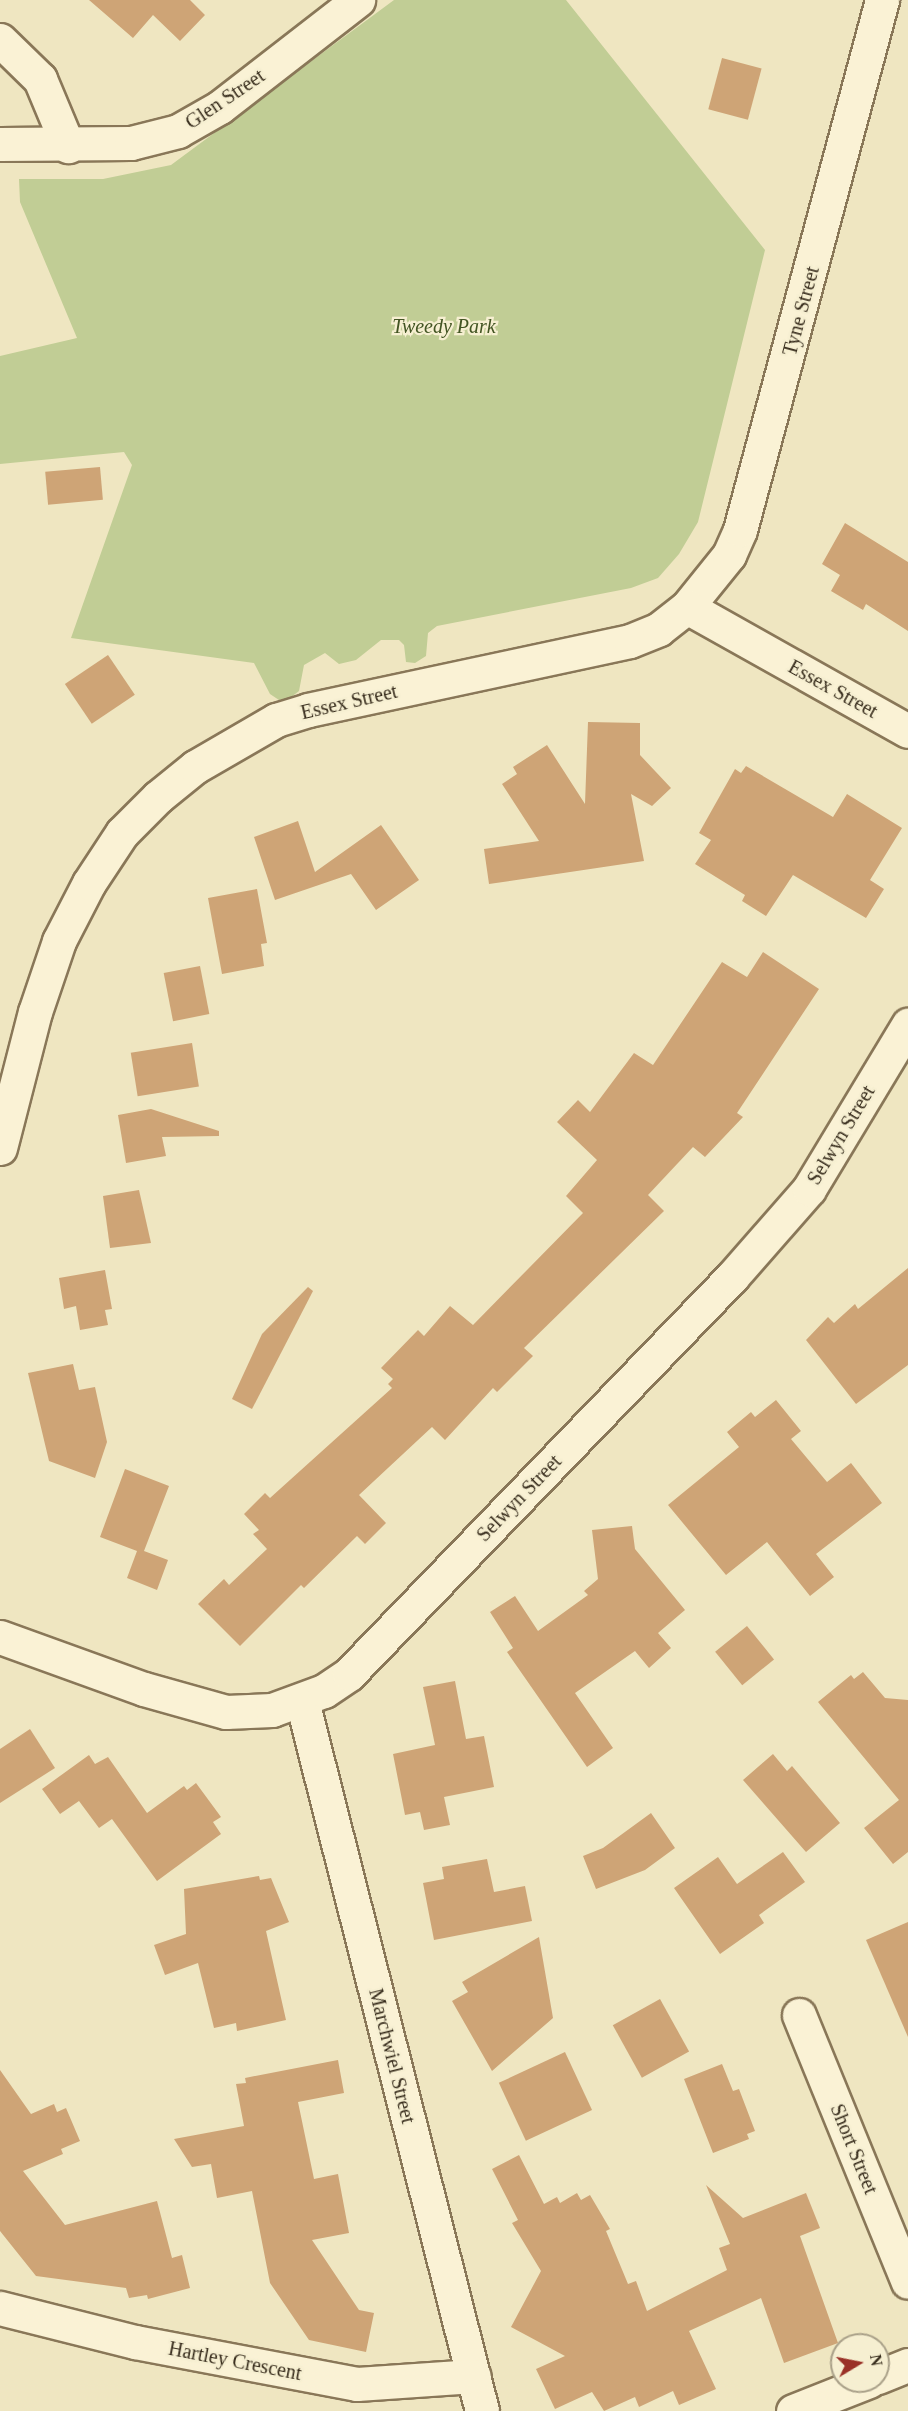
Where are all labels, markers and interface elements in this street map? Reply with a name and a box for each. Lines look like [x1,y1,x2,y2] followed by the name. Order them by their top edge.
[181,64,269,134] street label: Glen Street
[778,264,824,358] street label: Tyne Street
[392,314,496,338] park label: Tweedy Park
[784,655,882,723] street label: Essex Street
[298,679,400,725] street label: Essex Street
[802,1081,880,1189] street label: Selwyn Street
[472,1450,566,1546] street label: Selwyn Street
[364,1986,420,2126] street label: Marchwiel Street
[825,2100,883,2198] street label: Short Street
[830,2333,890,2393] north arrow
[166,2336,304,2386] street label: Hartley Crescent
[867,2353,886,2367] text: N

